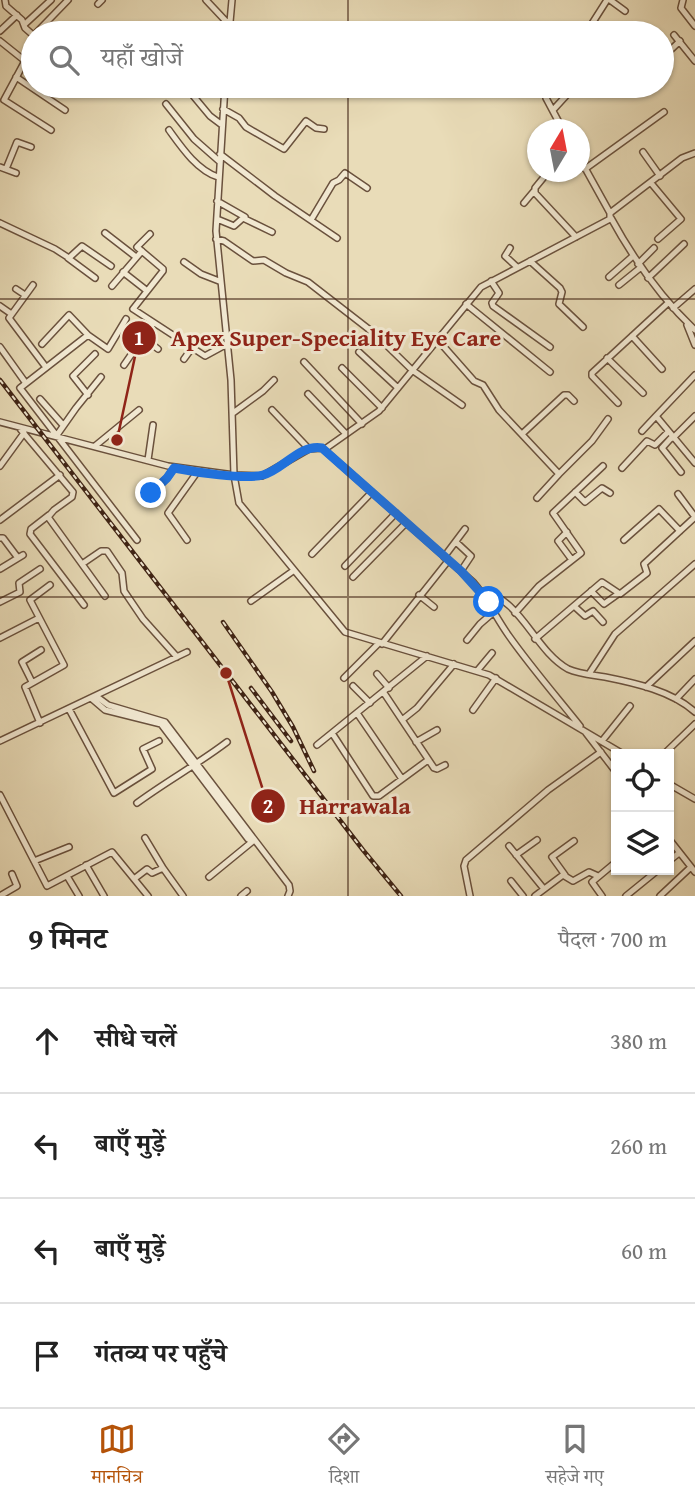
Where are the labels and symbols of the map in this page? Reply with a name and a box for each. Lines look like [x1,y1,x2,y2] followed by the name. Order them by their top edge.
[527,119,590,182] north arrow
[122,315,515,360] callout: Apex Super-Speciality Eye Care
[171,320,501,355] text: Apex Super-Speciality Eye Care
[134,322,144,353] text: 1
[135,477,166,508] route end
[473,586,504,617] route start
[250,783,425,828] callout: Harrawala
[299,788,412,823] text: Harrawala
[263,790,273,821] text: 2

